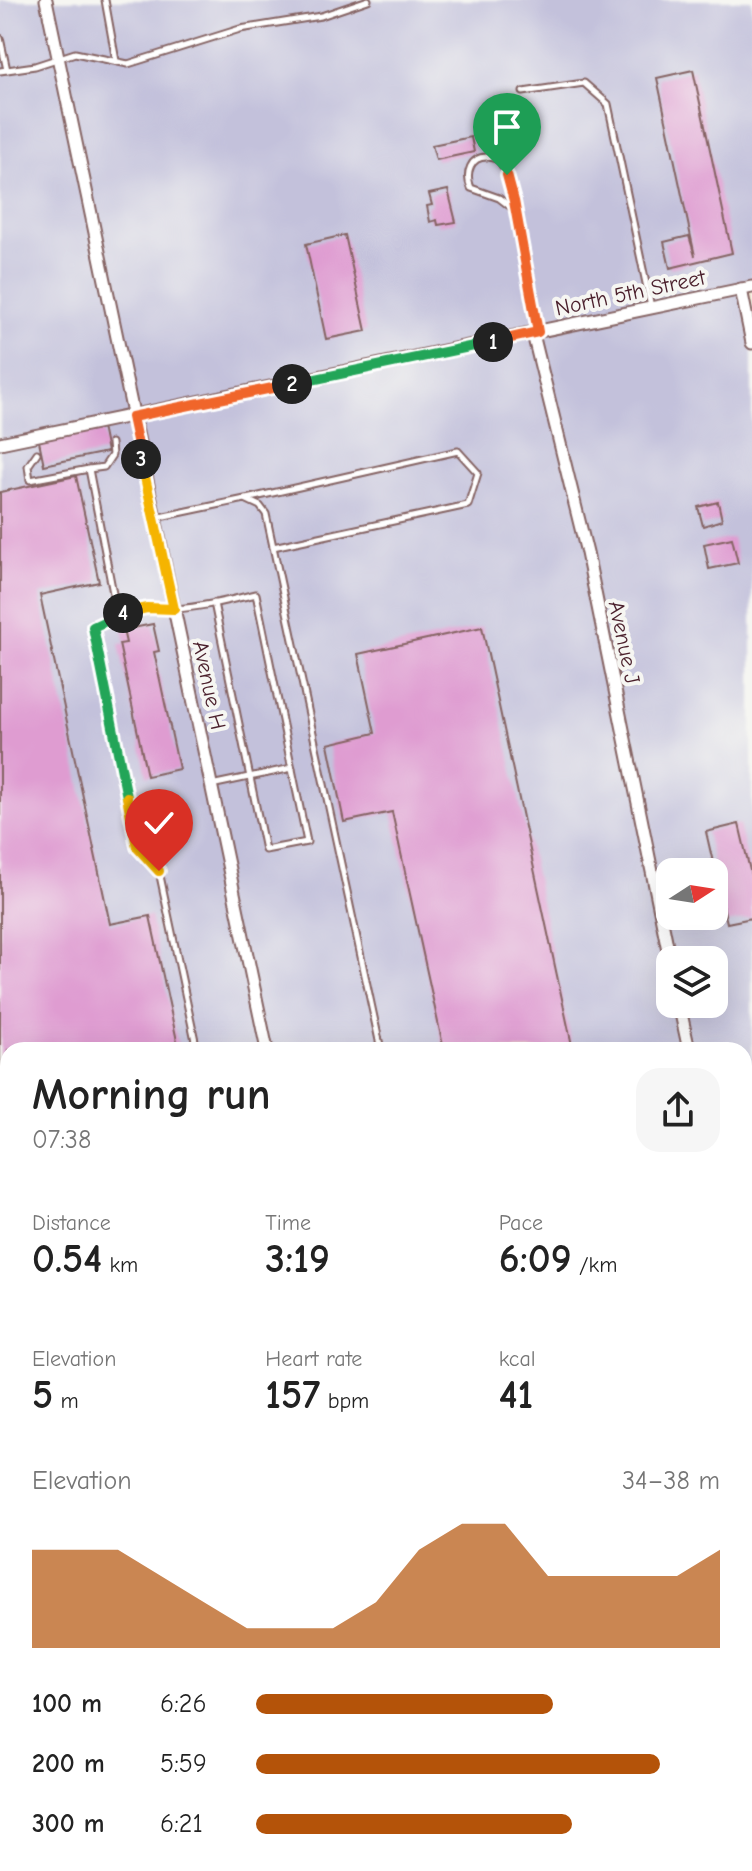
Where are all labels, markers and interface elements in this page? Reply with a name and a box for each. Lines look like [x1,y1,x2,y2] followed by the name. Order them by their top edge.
[473,93,541,175] pin
[485,105,529,149] icon: arrive
[553,264,708,322] street label: North 5th Street
[473,322,513,362] pin: 1
[489,329,497,355] text: 1
[272,364,312,404] pin: 2
[287,371,297,397] text: 2
[121,439,161,479] pin: 3
[136,446,146,472] text: 3
[103,593,143,633] pin: 4
[603,598,646,686] street label: Avenue J
[118,600,128,626] text: 4
[187,638,231,732] street label: Avenue H
[125,789,193,871] pin
[137,801,181,845] icon: check
[656,858,728,930] north arrow
[656,858,728,1018] map controls
[656,946,728,1018] button: layers
[636,1068,720,1152] button: share
[32,1069,271,1120] text: Morning run
[32,1125,91,1155] text: 07:38
[32,1210,111,1236] text: Distance
[265,1210,311,1236] text: Time
[499,1210,543,1236] text: Pace
[32,1236,102,1282] text: 0.54
[265,1236,330,1282] text: 3:19
[499,1236,572,1282] text: 6:09
[102,1252,138,1278] text: km
[572,1252,617,1278] text: /km
[32,1346,116,1372] text: Elevation
[265,1346,362,1372] text: Heart rate
[499,1346,536,1372] text: kcal
[32,1372,53,1418] text: 5
[265,1372,320,1418] text: 157
[499,1372,533,1418] text: 41
[53,1388,79,1414] text: m
[320,1388,369,1414] text: bpm
[32,1466,132,1496] text: Elevation
[622,1466,720,1496] text: 34–38 m
[32,1689,102,1719] text: 100 m
[160,1689,207,1719] text: 6:26
[32,1749,105,1779] text: 200 m
[160,1749,207,1779] text: 5:59
[32,1809,105,1839] text: 300 m
[160,1809,203,1839] text: 6:21

